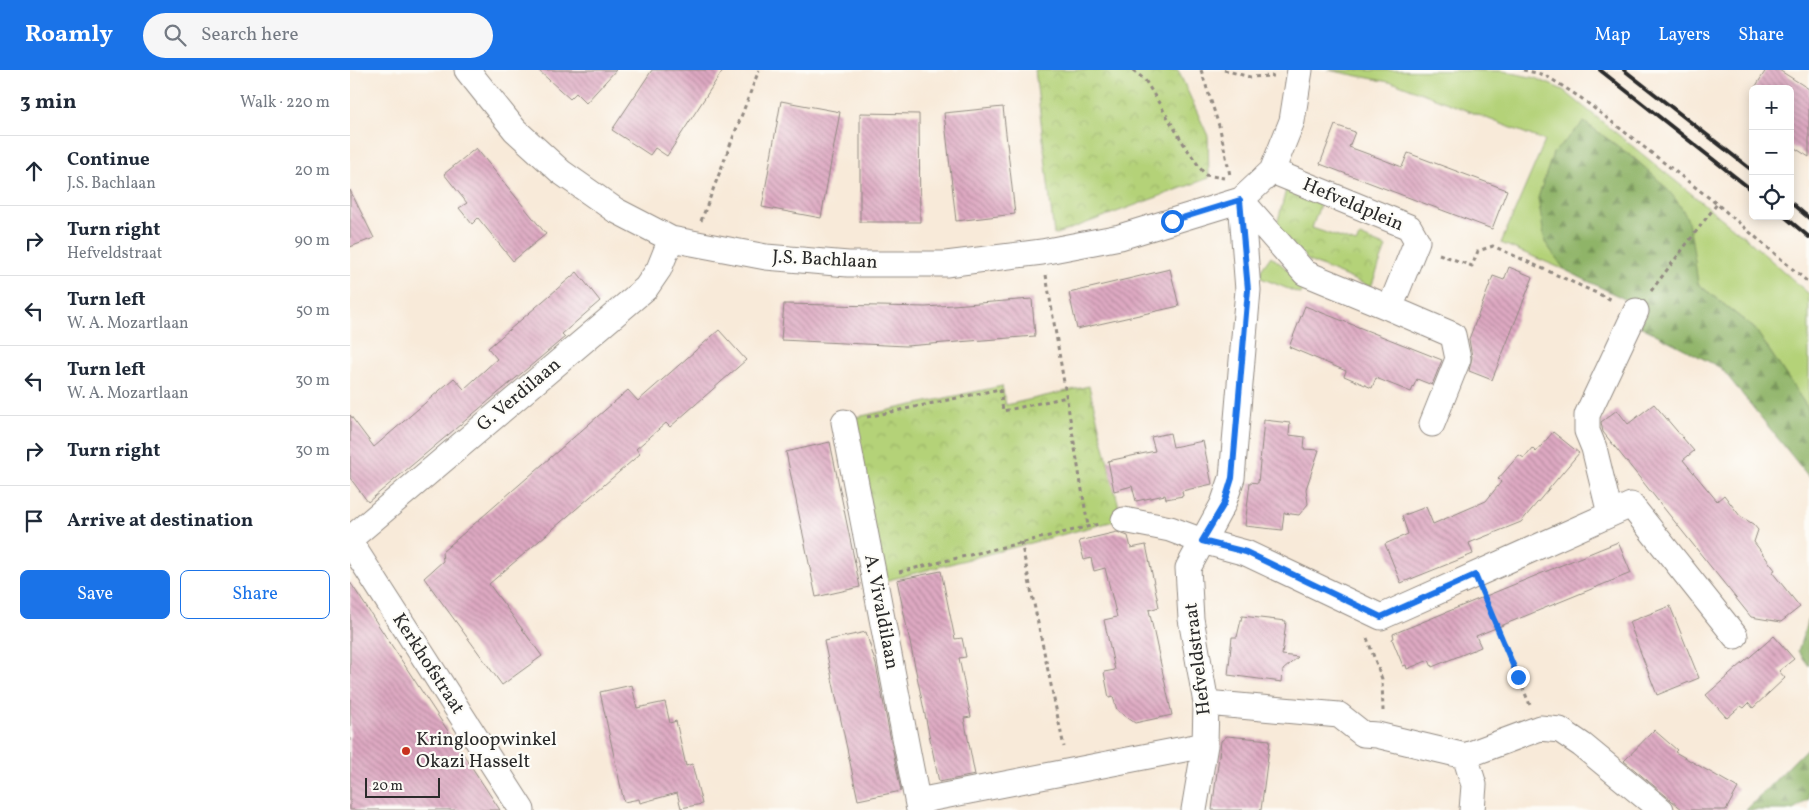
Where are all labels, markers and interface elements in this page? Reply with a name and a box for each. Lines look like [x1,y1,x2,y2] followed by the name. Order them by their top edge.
[143,13,493,58] search box
[25,18,113,52] text: Roamly
[161,21,189,49] icon: search
[201,22,298,48] text: Search here
[1594,23,1630,48] text: Map
[1658,23,1710,48] text: Layers
[1738,23,1784,48] text: Share
[1749,85,1794,220] map controls
[1749,85,1794,130] button: +
[20,88,76,117] text: 3 min
[240,92,330,114] text: Walk · 220 m
[1749,130,1794,175] button: −
[67,147,150,173] text: Continue
[20,157,48,185] icon: ahead
[295,160,330,182] text: 20 m
[1298,172,1408,238] street label: Hefveldplein
[67,173,156,195] text: J.S. Bachlaan
[1749,175,1794,220] button: locate
[1161,210,1184,233] route start
[67,217,160,243] text: Turn right
[20,227,48,255] icon: right
[294,230,330,252] text: 90 m
[67,243,162,265] text: Hefveldstraat
[772,244,878,276] street label: J.S. Bachlaan
[67,287,146,313] text: Turn left
[20,297,48,325] icon: left
[296,300,330,322] text: 50 m
[67,313,189,335] text: W. A. Mozartlaan
[472,352,566,438] street label: G. Verdilaan
[67,357,146,383] text: Turn left
[20,367,48,395] icon: left
[295,370,330,392] text: 30 m
[67,383,189,405] text: W. A. Mozartlaan
[20,437,48,465] icon: right
[67,438,160,464] text: Turn right
[295,440,330,462] text: 30 m
[20,507,48,535] icon: arrive
[67,508,253,534] text: Arrive at destination
[857,552,905,672] street label: A. Vivaldilaan
[20,570,170,619] button: Save
[180,570,330,619] button: Share
[1178,601,1218,717] street label: Hefveldstraat
[386,609,471,720] street label: Kerkhofstraat
[1507,666,1530,689] route end
[416,727,557,775] place label: Kringloopwinkel Okazi Hasselt
[400,745,412,757] marker: Kringloopwinkel Okazi Hasselt
[365,775,440,798] scale bar
[372,777,403,796] text: 20 m

